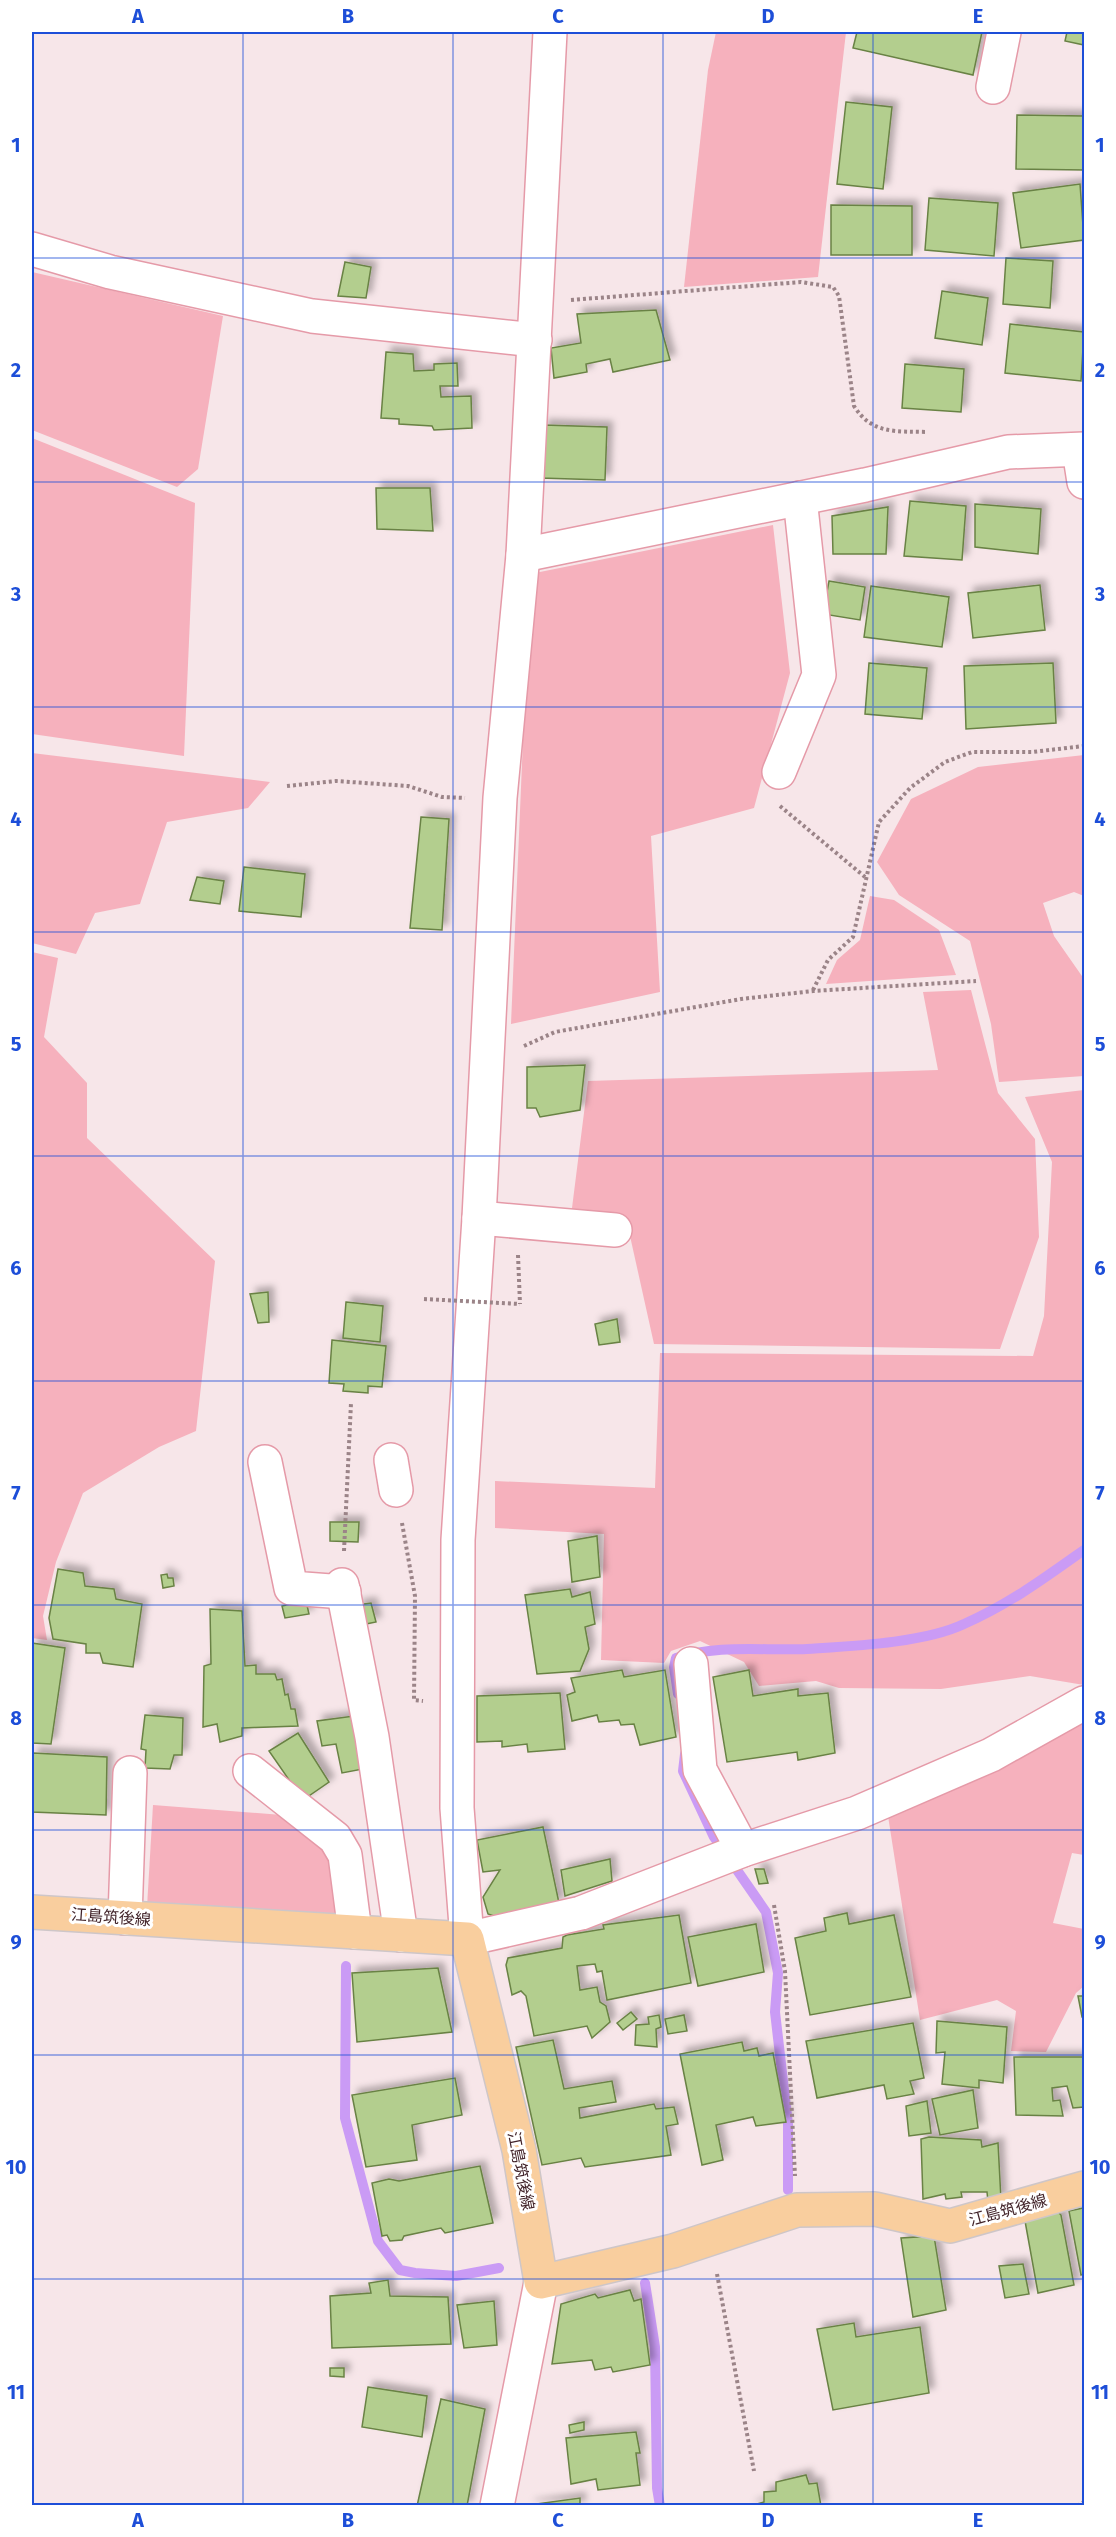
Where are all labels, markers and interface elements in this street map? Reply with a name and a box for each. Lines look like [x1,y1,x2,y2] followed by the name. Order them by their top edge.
[131,4,145,28] text: A
[342,4,354,28] text: B
[552,4,564,28] text: C
[761,4,775,28] text: D
[973,4,983,28] text: E
[11,133,21,157] text: 1
[1095,133,1105,157] text: 1
[11,358,21,382] text: 2
[1095,358,1105,382] text: 2
[10,582,21,606] text: 3
[1094,582,1105,606] text: 3
[10,807,22,831] text: 4
[1094,807,1106,831] text: 4
[11,1032,22,1056] text: 5
[1095,1032,1106,1056] text: 5
[10,1256,22,1280] text: 6
[1094,1256,1106,1280] text: 6
[11,1481,21,1505] text: 7
[1095,1481,1105,1505] text: 7
[10,1706,22,1730] text: 8
[1094,1706,1106,1730] text: 8
[70,1905,152,1929] street label: 江島筑後線
[10,1930,22,1954] text: 9
[1094,1930,1106,1954] text: 9
[504,2130,538,2212] street label: 江島筑後線
[6,2155,26,2179] text: 10
[1090,2155,1110,2179] text: 10
[967,2190,1049,2230] street label: 江島筑後線
[7,2380,25,2404] text: 11
[1091,2380,1109,2404] text: 11
[131,2508,145,2532] text: A
[342,2508,354,2532] text: B
[552,2508,564,2532] text: C
[761,2508,775,2532] text: D
[973,2508,983,2532] text: E

